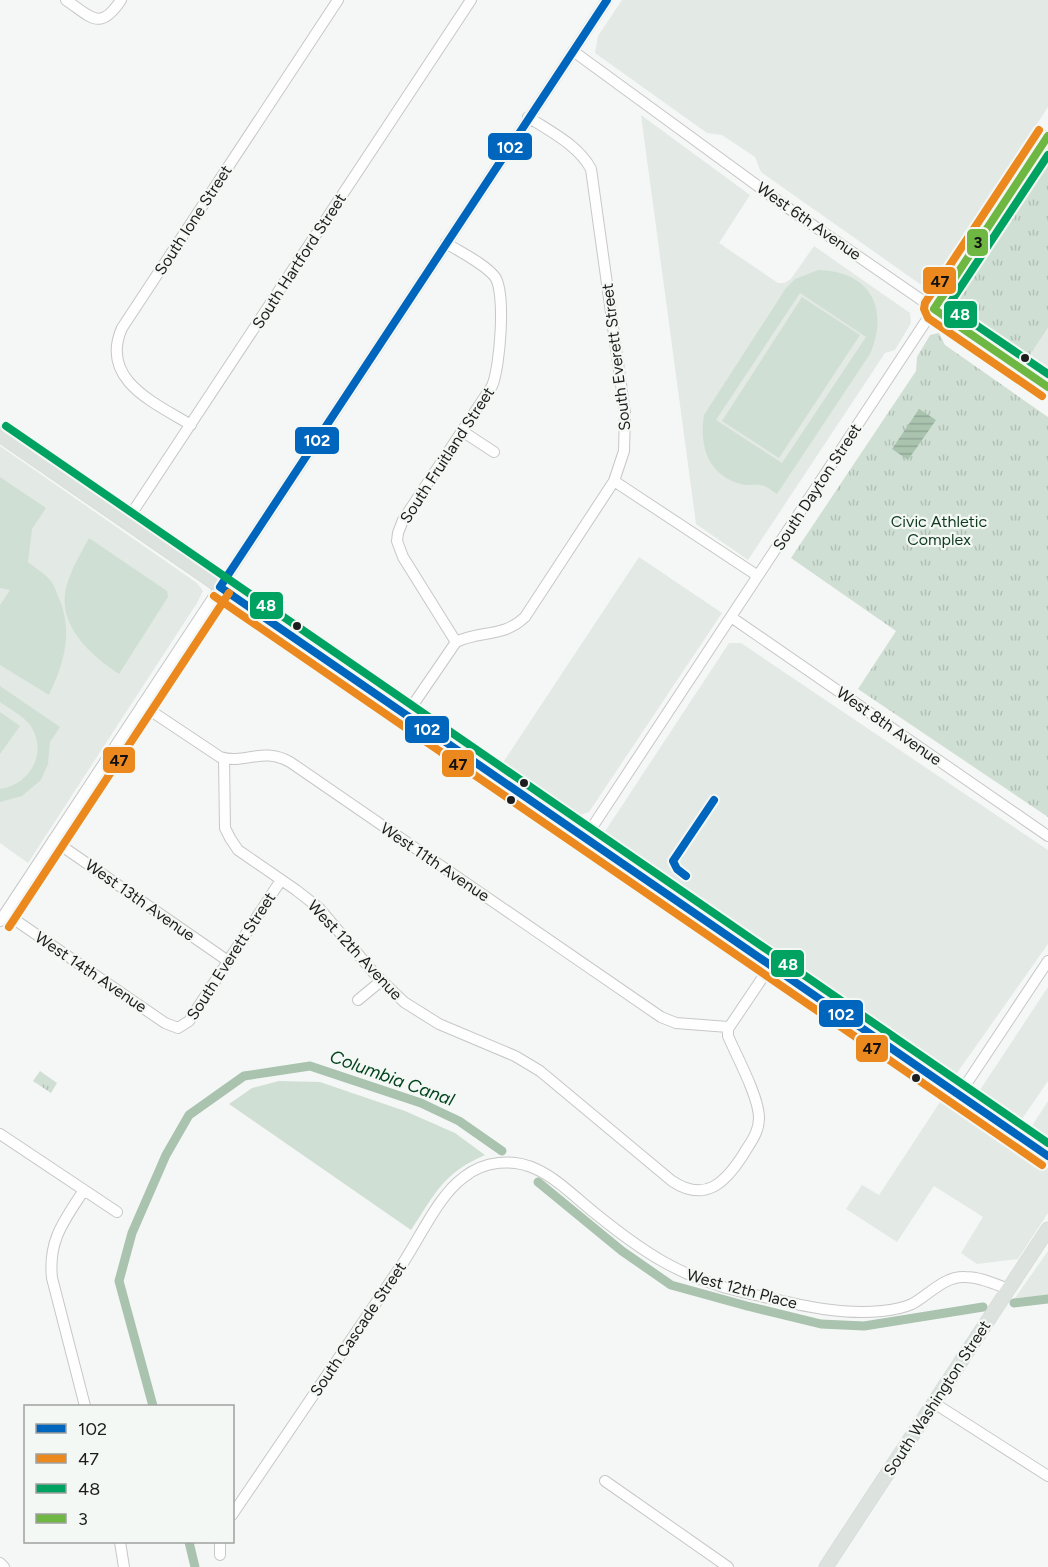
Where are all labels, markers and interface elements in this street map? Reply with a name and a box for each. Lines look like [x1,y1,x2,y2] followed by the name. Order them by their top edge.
[487,132,533,161] line badge: 102
[497,138,523,157] text: 102
[150,162,236,278] street label: South Ione Street
[753,178,865,264] street label: West 6th Avenue
[248,190,350,332] street label: South Hartford Street
[966,228,989,257] line badge: 3
[974,233,983,252] text: 3
[922,266,957,295] line badge: 47
[930,272,950,291] text: 47
[598,282,634,432] street label: South Everett Street
[943,300,978,329] line badge: 48
[950,305,970,324] text: 48
[1019,352,1031,364] unlabelled marker
[396,383,498,527] street label: South Fruitland Street
[769,420,865,554] street label: South Dayton Street
[294,426,340,455] line badge: 102
[304,431,330,450] text: 102
[891,512,988,549] park label: Civic Athletic Complex
[249,591,284,620] line badge: 48
[256,596,276,615] text: 48
[291,620,303,632] unlabelled marker
[833,683,945,769] street label: West 8th Avenue
[404,715,450,744] line badge: 102
[414,720,440,739] text: 102
[102,746,136,774] line badge: 47
[441,749,475,778] line badge: 47
[109,751,129,770] text: 47
[448,755,468,774] text: 47
[518,777,530,789] unlabelled marker
[505,794,517,806] unlabelled marker
[377,819,493,906] street label: West 11th Avenue
[82,855,199,945] street label: West 13th Avenue
[183,889,279,1023] street label: South Everett Street
[304,896,406,1004] street label: West 12th Avenue
[32,928,151,1017] street label: West 14th Avenue
[770,949,805,978] line badge: 48
[778,955,798,974] text: 48
[818,999,864,1028] line badge: 102
[828,1005,854,1024] text: 102
[855,1034,889,1063] line badge: 47
[862,1039,882,1058] text: 47
[327,1045,458,1111] water label: Columbia Canal
[910,1072,922,1084] unlabelled marker
[306,1258,410,1400] street label: South Cascade Street
[685,1265,800,1313] street label: West 12th Place
[880,1317,994,1479] street label: South Washington Street
[24,1405,234,1543] legend
[78,1418,107,1440] text: 102
[78,1448,99,1470] text: 47
[78,1478,100,1500] text: 48
[78,1508,88,1530] text: 3

